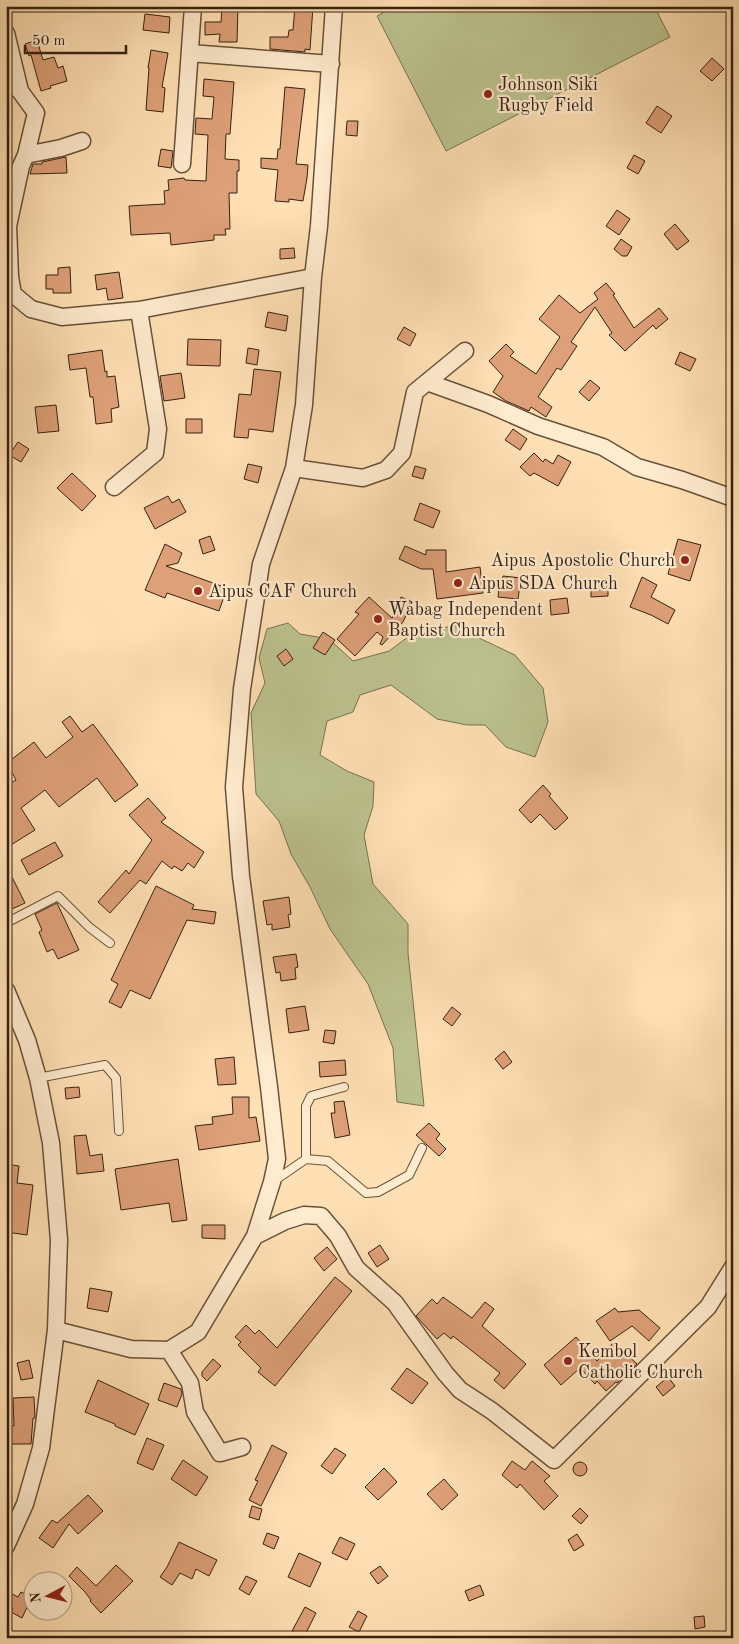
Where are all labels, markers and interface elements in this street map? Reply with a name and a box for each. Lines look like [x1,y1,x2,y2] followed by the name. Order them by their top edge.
[25,22,126,54] scale bar
[32,34,66,49] text: 50 m
[498,76,598,115] place label: Johnson Siki Rugby Field
[482,88,494,100] marker: Johnson Siki Rugby Field
[490,552,675,570] place label: Aipus Apostolic Church
[679,554,691,566] marker: Aipus Apostolic Church
[468,575,618,593] place label: Aipus SDA Church
[452,577,464,589] marker: Aipus SDA Church
[208,583,357,601] place label: Aipus CAF Church
[192,585,204,597] marker: Aipus CAF Church
[388,601,543,640] place label: Wabag Independent Baptist Church
[372,613,384,625] marker: Wabag Independent Baptist Church
[578,1343,703,1382] place label: Kembol Catholic Church
[562,1355,574,1367] marker: Kembol Catholic Church
[22,1572,72,1622] north arrow
[28,1591,44,1604] text: N

